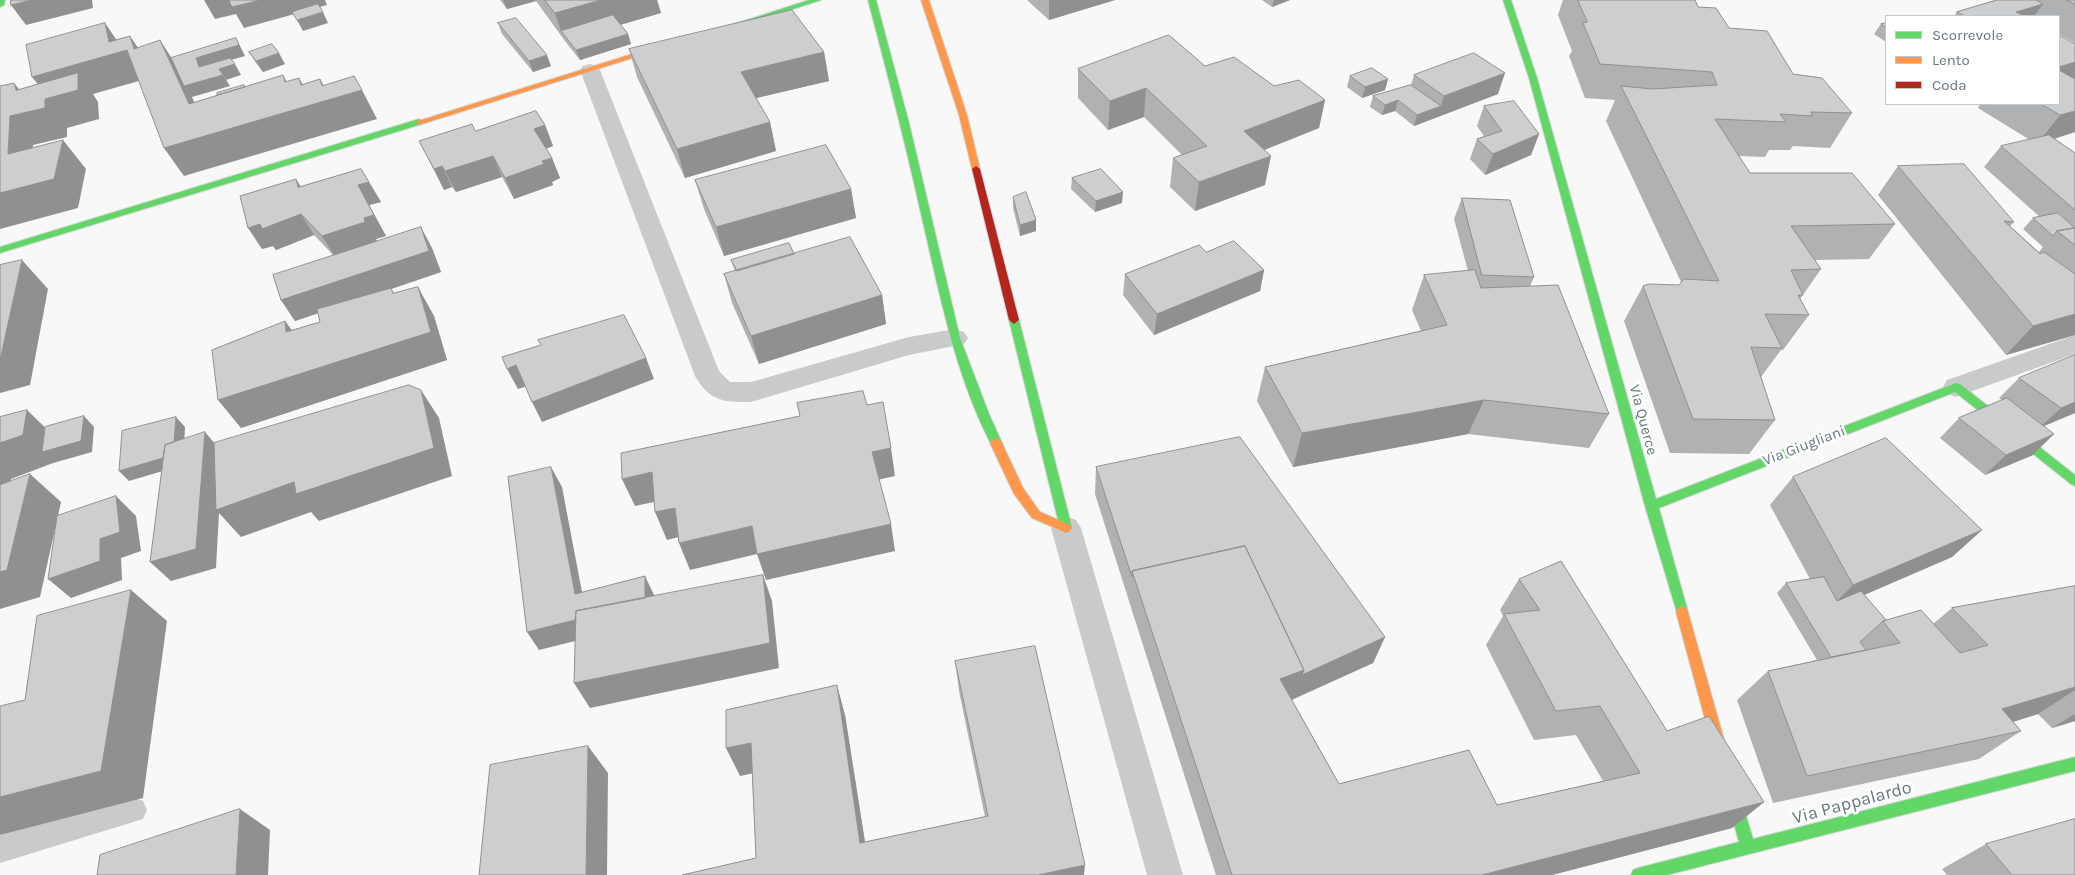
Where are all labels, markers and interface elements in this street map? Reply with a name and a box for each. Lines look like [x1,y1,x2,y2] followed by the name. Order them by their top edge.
[1885,15,2060,105] legend
[1932,26,2003,44] text: Scorrevole
[1932,51,1970,69] text: Lento
[1932,76,1967,94] text: Coda
[1625,383,1661,457] street label: Via Querce
[1760,422,1848,470] street label: Via Giugliani
[1790,777,1914,829] street label: Via Pappalardo

